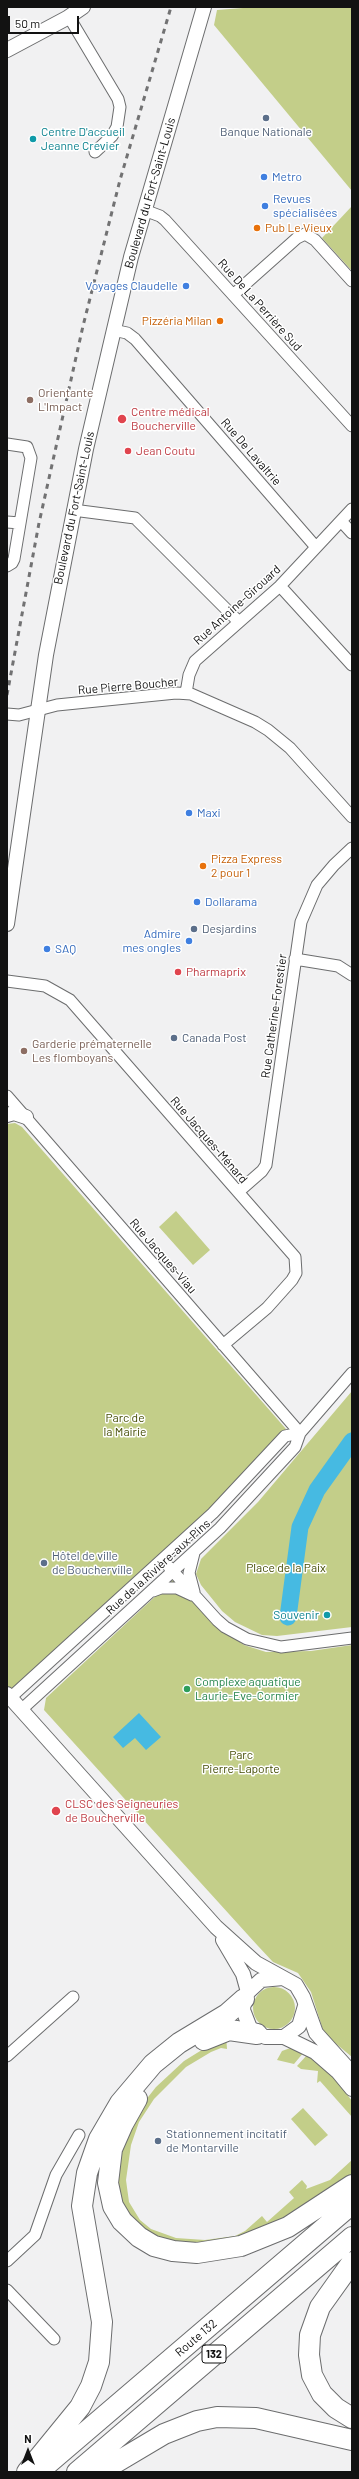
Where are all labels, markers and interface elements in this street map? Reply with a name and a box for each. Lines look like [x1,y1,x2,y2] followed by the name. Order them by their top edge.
[10,8,81,34] scale bar
[15,16,40,30] text: 50 m
[261,113,271,123] marker: Banque Nationale
[122,116,178,270] street label: Boulevard du Fort-Saint-Louis
[41,125,125,153] place label: Centre D'accueil Jeanne Crevier
[220,125,312,139] place label: Banque Nationale
[28,134,38,144] marker: Centre D'accueil Jeanne Crevier
[272,170,302,184] place label: Metro
[259,172,269,182] marker: Metro
[273,192,337,220] place label: Revues spécialisées
[260,201,270,211] marker: Revues spécialisées
[265,221,332,235] place label: Pub Le Vieux
[252,223,262,233] marker: Pub Le Vieux
[215,256,305,354] street label: Rue De La Perrière Sud
[85,279,178,293] place label: Voyages Claudelle
[181,281,191,291] marker: Voyages Claudelle
[142,314,212,328] place label: Pizzéria Milan
[215,316,225,326] marker: Pizzéria Milan
[38,386,93,414] place label: Orientante L'Impact
[25,395,35,405] marker: Orientante L'Impact
[131,405,210,433] place label: Centre médical Boucherville
[116,413,128,425] marker: Centre médical Boucherville
[218,415,284,489] street label: Rue De Lavaltrie
[51,430,97,586] street label: Boulevard du Fort-Saint-Louis
[136,444,195,458] place label: Jean Coutu
[123,446,133,456] marker: Jean Coutu
[190,562,284,648] street label: Rue Antoine-Girouard
[77,674,179,698] street label: Rue Pierre Boucher
[197,806,220,820] place label: Maxi
[184,808,194,818] marker: Maxi
[211,852,282,880] place label: Pizza Express 2 pour 1
[198,861,208,871] marker: Pizza Express 2 pour 1
[205,895,257,909] place label: Dollarama
[192,897,202,907] marker: Dollarama
[202,922,257,936] place label: Desjardins
[189,924,199,934] marker: Desjardins
[122,927,181,955] place label: Admire mes ongles
[184,936,194,946] marker: Admire mes ongles
[55,942,76,956] place label: SAQ
[42,944,52,954] marker: SAQ
[258,953,290,1079] street label: Rue Catherine-Forestier
[186,965,246,979] place label: Pharmaprix
[173,967,183,977] marker: Pharmaprix
[182,1031,247,1045] place label: Canada Post
[169,1033,179,1043] marker: Canada Post
[32,1037,152,1065] place label: Garderie prématernelle Les flomboyans
[19,1046,29,1056] marker: Garderie prématernelle Les flomboyans
[167,1094,251,1186] street label: Rue Jacques-Ménard
[127,1216,199,1296] street label: Rue Jacques-Viau
[104,1411,146,1439] park label: Parc de la Mairie
[103,1516,213,1618] street label: Rue de la Rivière-aux-Pins
[52,1549,132,1577] place label: Hôtel de ville de Boucherville
[39,1558,49,1568] marker: Hôtel de ville de Boucherville
[246,1561,326,1575] park label: Place de la Paix
[273,1608,319,1622] place label: Souvenir
[322,1610,332,1620] marker: Souvenir
[195,1675,301,1703] place label: Complexe aquatique Laurie-Eve-Cormier
[182,1684,192,1694] marker: Complexe aquatique Laurie-Eve-Cormier
[202,1748,280,1776] park label: Parc Pierre-Laporte
[65,1797,178,1825] place label: CLSC des Seigneuries de Boucherville
[50,1805,62,1817] marker: CLSC des Seigneuries de Boucherville
[166,2127,287,2155] place label: Stationnement incitatif de Montarville
[153,2136,163,2146] marker: Stationnement incitatif de Montarville
[172,2316,220,2360] street label: Route 132
[202,2345,226,2363] road number: 132
[8,2431,48,2471] north arrow
[24,2432,32,2445] text: N

